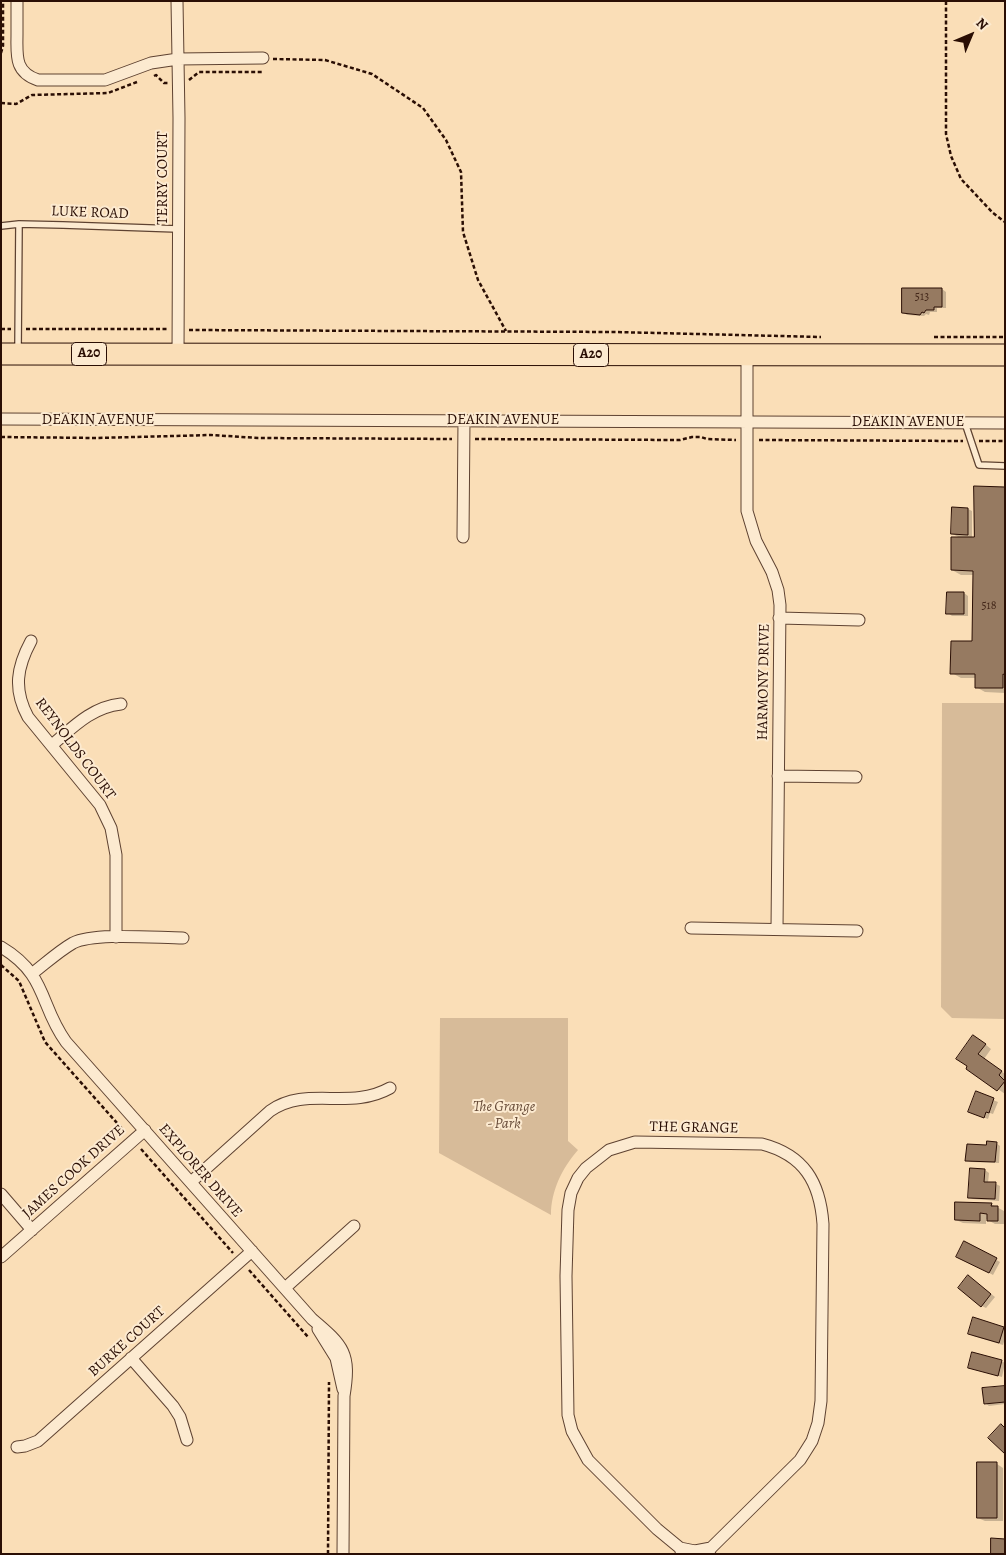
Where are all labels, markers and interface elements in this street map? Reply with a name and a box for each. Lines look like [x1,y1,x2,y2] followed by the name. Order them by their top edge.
[946,10,996,60] north arrow
[972,14,992,34] text: N
[154,131,172,225] street label: TERRY COURT
[51,203,129,223] street label: LUKE ROAD
[915,290,929,304] house number: 513
[72,342,106,366] road number: A20
[574,344,608,366] road number: A20
[42,411,154,429] street label: DEAKIN AVENUE
[447,411,559,429] street label: DEAKIN AVENUE
[852,413,964,431] street label: DEAKIN AVENUE
[981,599,997,613] house number: 518
[754,623,774,741] street label: HARMONY DRIVE
[31,695,119,803] street label: REYNOLDS COURT
[473,1098,535,1133] park label: The Grange - Park
[649,1118,739,1138] street label: THE GRANGE
[154,1120,246,1222] street label: EXPLORER DRIVE
[19,1121,129,1223] street label: JAMES COOK DRIVE
[85,1303,169,1381] street label: BURKE COURT

